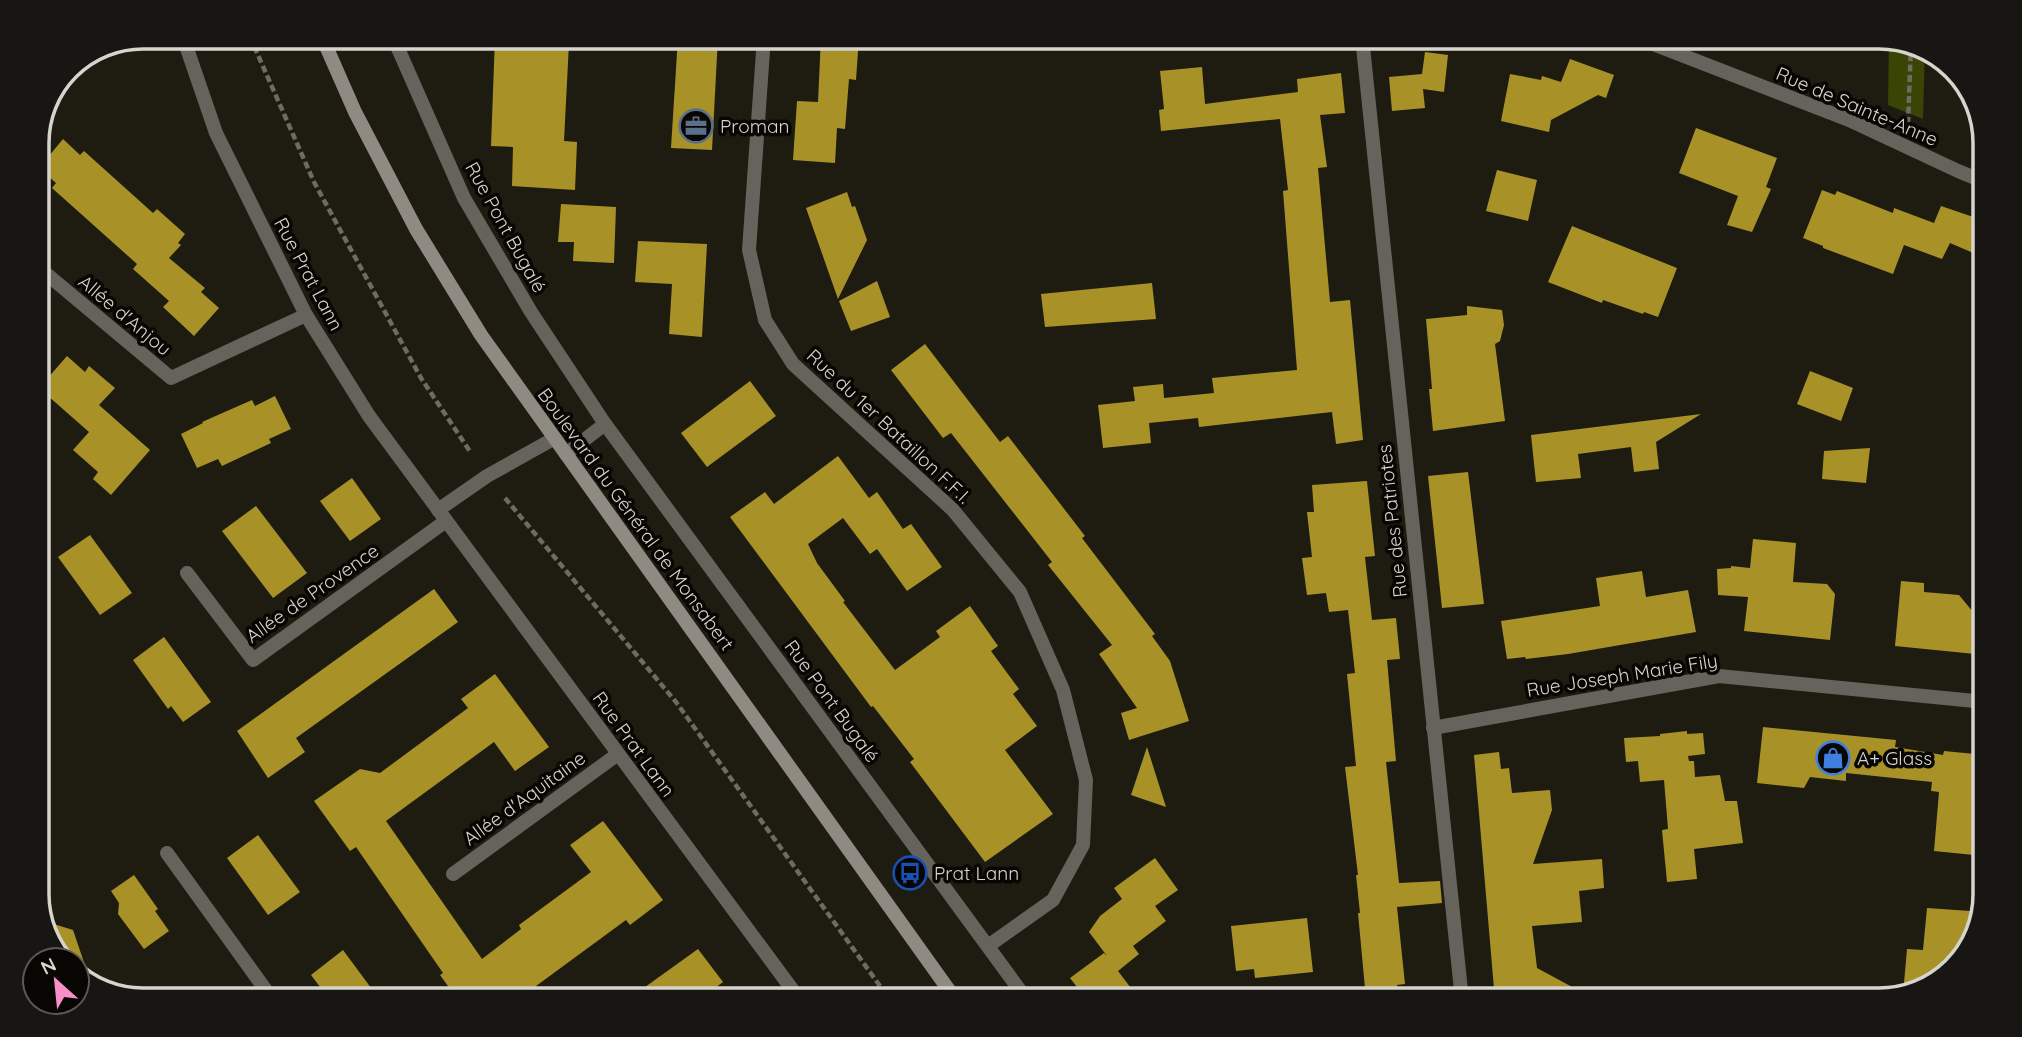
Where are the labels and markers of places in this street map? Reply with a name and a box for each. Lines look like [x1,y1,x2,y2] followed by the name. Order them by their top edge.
[677,107,715,145] office icon: Proman
[720,114,790,138] place label: Proman
[1814,739,1852,777] shop icon: A+ Glass
[1857,746,1932,770] place label: A+ Glass
[891,854,929,892] bus stop icon: Prat Lann
[934,861,1019,885] place label: Prat Lann

